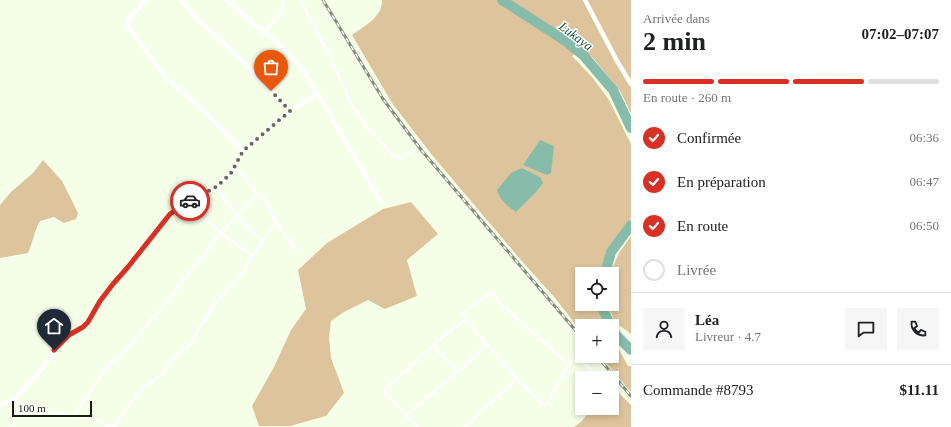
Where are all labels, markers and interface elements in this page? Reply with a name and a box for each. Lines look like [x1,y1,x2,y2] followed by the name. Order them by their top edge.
[643,11,710,26] text: Arrivée dans
[555,18,596,54] water label: Lukaya
[862,26,939,42] text: 07:02–07:07
[643,27,706,56] text: 2 min
[254,50,288,91] pin
[260,56,282,78] icon: bag
[643,90,731,105] text: En route · 260 m
[643,127,665,149] icon: check
[677,130,741,146] text: Confirmée
[909,130,939,145] text: 06:36
[643,171,665,193] icon: check
[677,174,766,190] text: En préparation
[909,174,939,189] text: 06:47
[170,181,210,221] courier
[179,190,201,212] icon: car
[643,215,665,237] icon: check
[677,218,728,234] text: En route
[909,218,939,233] text: 06:50
[677,262,716,278] text: Livrée
[575,267,619,415] map controls
[575,267,619,311] button: locate
[643,308,685,350] button: person
[845,308,887,350] button: chat
[897,308,939,350] button: phone
[37,309,71,350] pin
[695,312,719,328] text: Léa
[43,315,65,337] icon: home
[575,319,619,363] button: +
[695,329,761,344] text: Livreur · 4.7
[575,371,619,415] button: −
[643,382,753,398] text: Commande #8793
[899,382,939,398] text: $11.11
[12,399,92,418] scale bar
[18,402,46,414] text: 100 m

